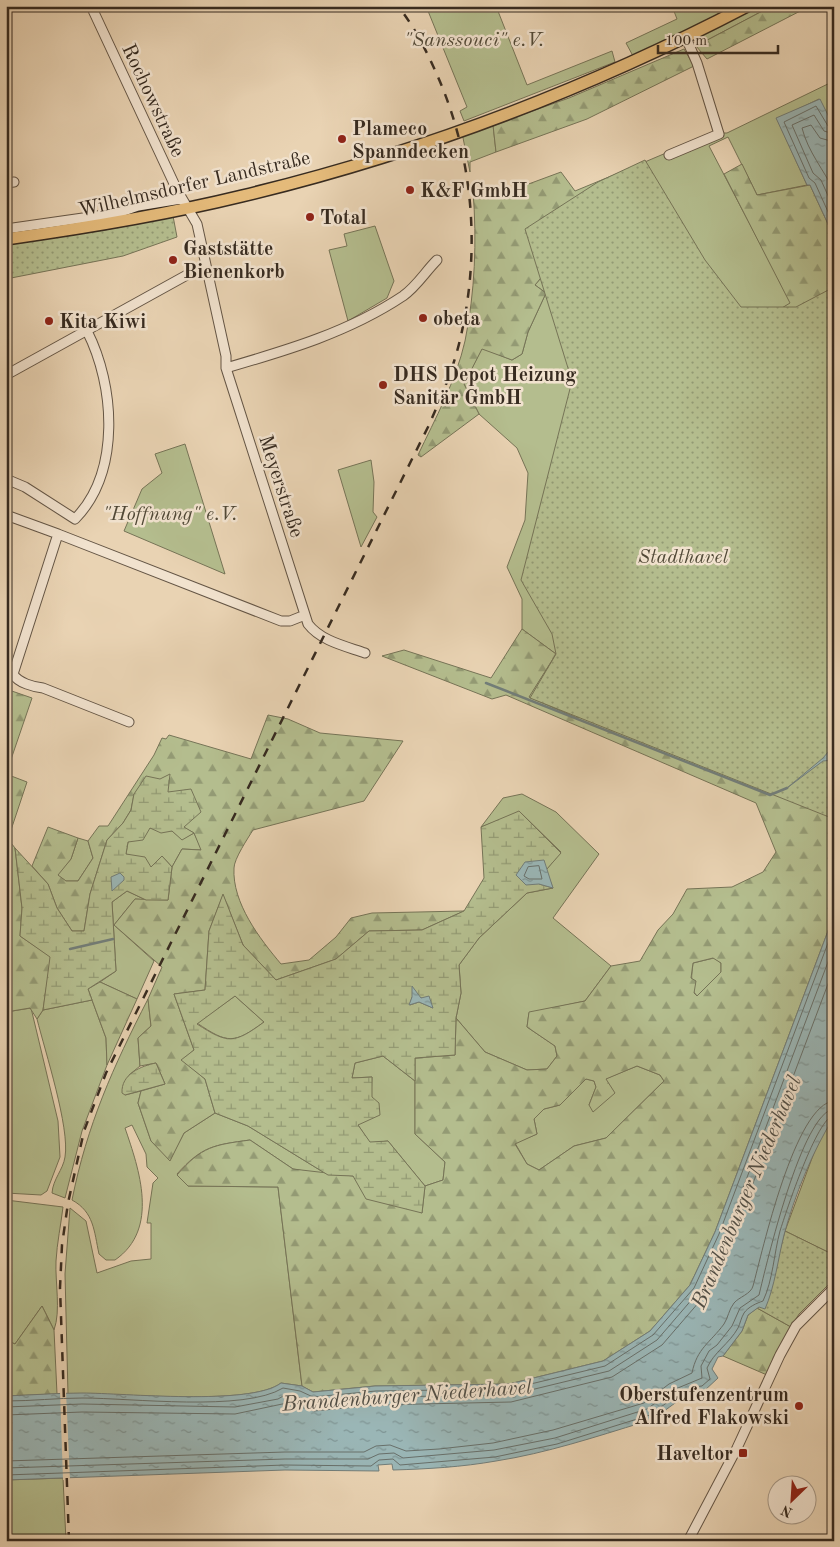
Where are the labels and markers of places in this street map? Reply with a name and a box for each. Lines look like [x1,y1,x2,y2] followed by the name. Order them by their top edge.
[352,120,469,163] place label: Plameco Spanndecken
[336,133,348,145] marker: Plameco Spanndecken
[420,182,528,202] place label: K&F GmbH
[404,184,416,196] marker: K&F GmbH
[320,209,367,229] place label: Total
[304,211,316,223] marker: Total
[183,240,285,283] place label: Gaststätte Bienenkorb
[167,254,179,266] marker: Gaststätte Bienenkorb
[433,310,481,330] place label: obeta
[417,312,429,324] marker: obeta
[59,313,146,333] place label: Kita Kiwi
[43,315,55,327] marker: Kita Kiwi
[393,366,576,409] place label: DHS Depot Heizung Sanitär GmbH
[377,379,389,391] marker: DHS Depot Heizung Sanitär GmbH
[619,1386,789,1429] place label: Oberstufenzentrum Alfred Flakowski
[793,1400,805,1412] marker: Oberstufenzentrum Alfred Flakowski
[656,1445,733,1465] place label: Haveltor
[737,1447,749,1459] marker: Haveltor

